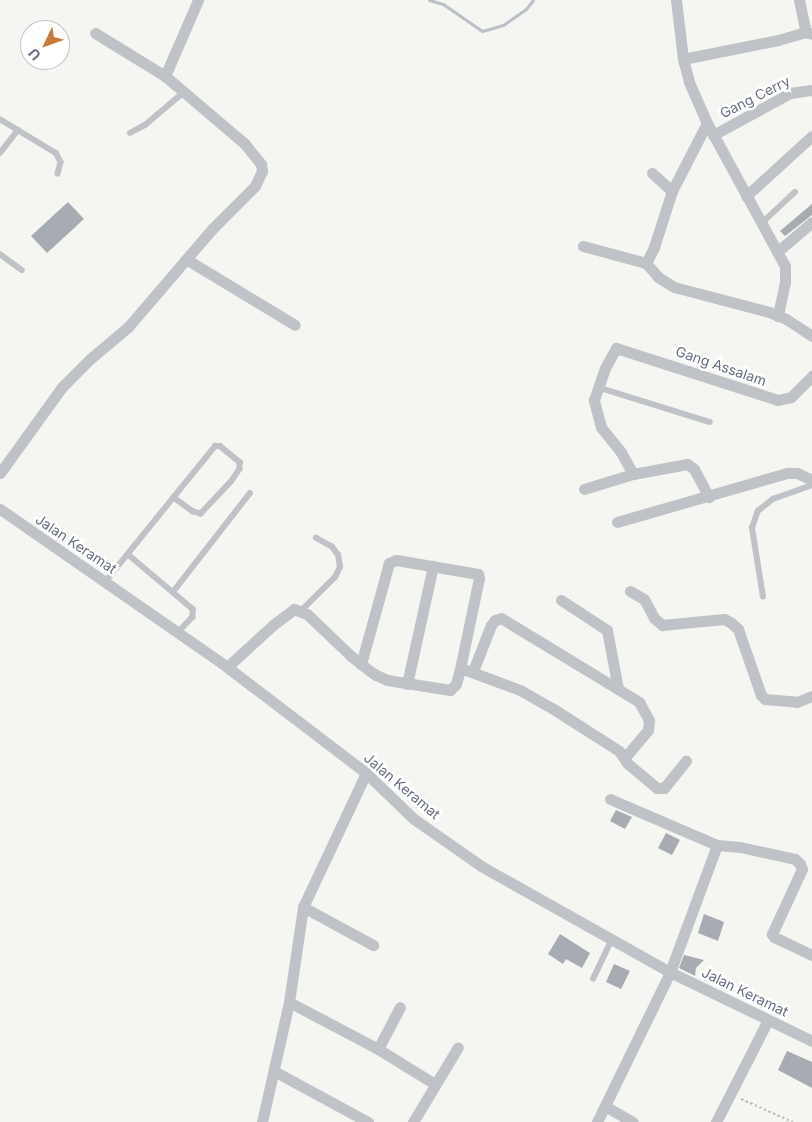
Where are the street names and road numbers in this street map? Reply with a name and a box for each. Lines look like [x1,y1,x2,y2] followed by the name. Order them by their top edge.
[717,72,793,122] street label: Gang Cerry
[673,343,769,389] street label: Gang Assalam
[32,511,120,577] street label: Jalan Keramat
[361,749,443,823] street label: Jalan Keramat
[699,964,791,1020] street label: Jalan Keramat

